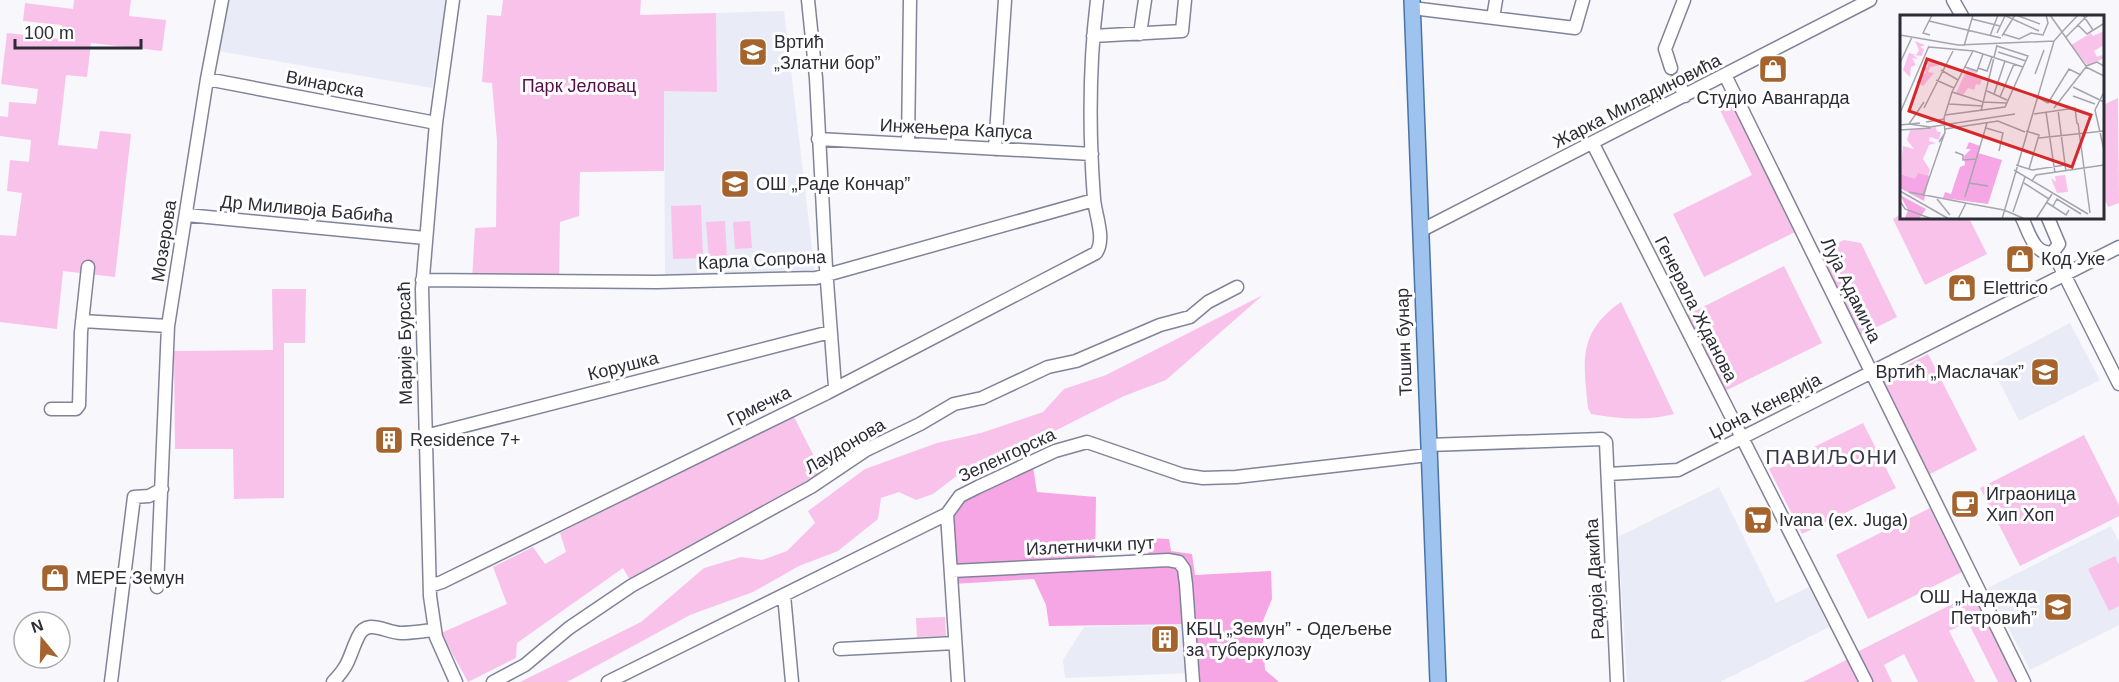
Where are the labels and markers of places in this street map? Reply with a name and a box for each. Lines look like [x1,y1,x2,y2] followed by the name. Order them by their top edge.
[774,32,881,73] place label: Вртић „Златни бор”
[737,36,769,68] school or university icon: Вртић „Златни бор”
[1757,53,1789,85] shop icon: Студио Авангарда
[1696,88,1851,108] place label: Студио Авангарда
[719,168,751,200] school or university icon: ОШ „Раде Кончар”
[756,174,910,194] place label: ОШ „Раде Кончар”
[2004,243,2036,275] shop icon: Код Уке
[2041,249,2105,269] place label: Код Уке
[1946,272,1978,304] shop icon: Elettrico
[1983,278,2048,298] place label: Elettrico
[2029,356,2061,388] school or university icon: Вртић „Маслачак”
[1875,362,2024,382] place label: Вртић „Маслачак”
[373,424,405,456] building icon: Residence 7+
[410,430,521,450] place label: Residence 7+
[1986,484,2077,525] place label: Играоница Хип Хоп
[1949,488,1981,520] cafe icon: Играоница Хип Хоп
[1742,504,1774,536] supermarket icon: Ivana (ex. Juga)
[1779,510,1908,530] place label: Ivana (ex. Juga)
[39,562,71,594] shop icon: МЕРЕ Земун
[76,568,184,588] place label: МЕРЕ Земун
[1920,587,2038,628] place label: ОШ „Надежда Петровић”
[2042,591,2074,623] school or university icon: ОШ „Надежда Петровић”
[1186,619,1392,660] place label: КБЦ „Земун” - Одељење за туберкулозу
[1149,623,1181,655] building icon: КБЦ „Земун” - Одељење за туберкулозу

